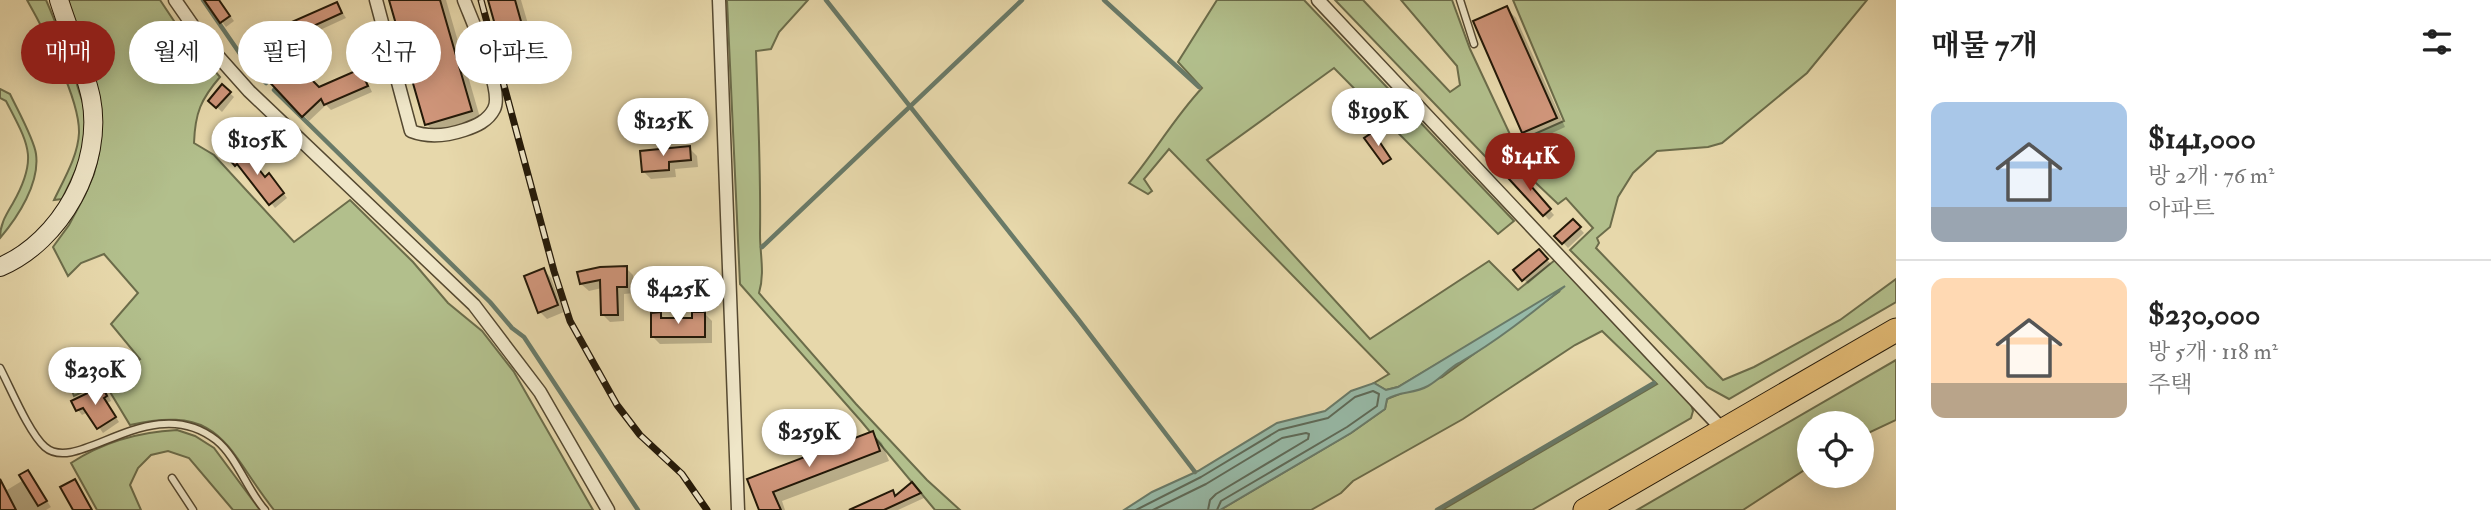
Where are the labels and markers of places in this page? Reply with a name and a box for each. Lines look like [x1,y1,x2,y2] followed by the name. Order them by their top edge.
[1329,88,1427,148] pin: $199K
[614,99,712,158] pin: $125K
[208,118,306,177] pin: $105K
[1481,134,1579,193] pin: $141K
[629,266,727,326] pin: $425K
[46,348,144,407] pin: $230K
[760,410,858,469] pin: $259K

